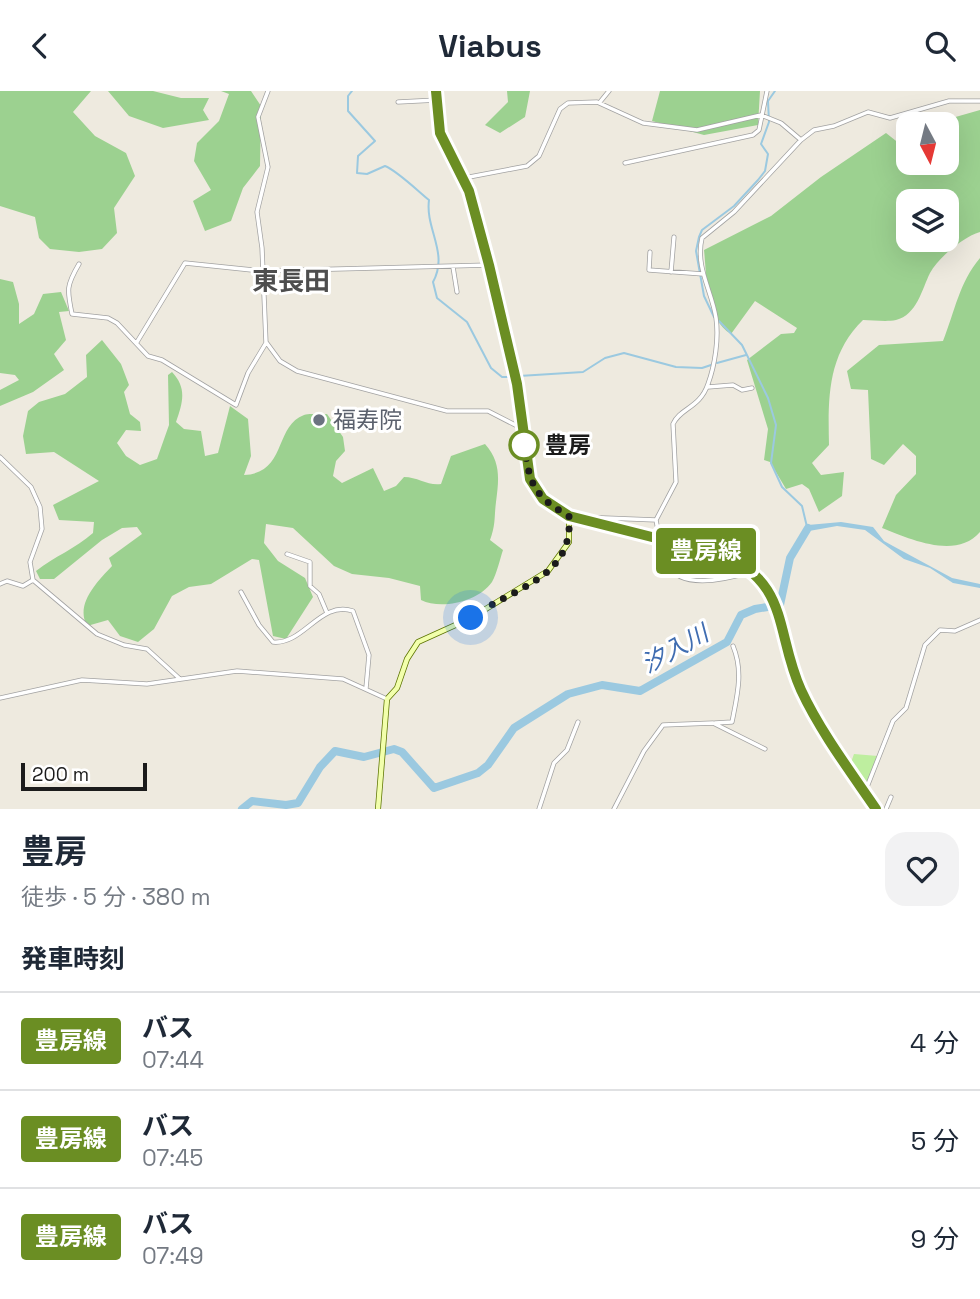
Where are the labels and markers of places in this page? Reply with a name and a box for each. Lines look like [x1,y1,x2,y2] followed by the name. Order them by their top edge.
[333,405,402,435] place label: 福寿院
[311,412,327,428] marker: 福寿院
[509,430,539,460] marker: 豊房
[545,430,591,460] place label: 豊房

